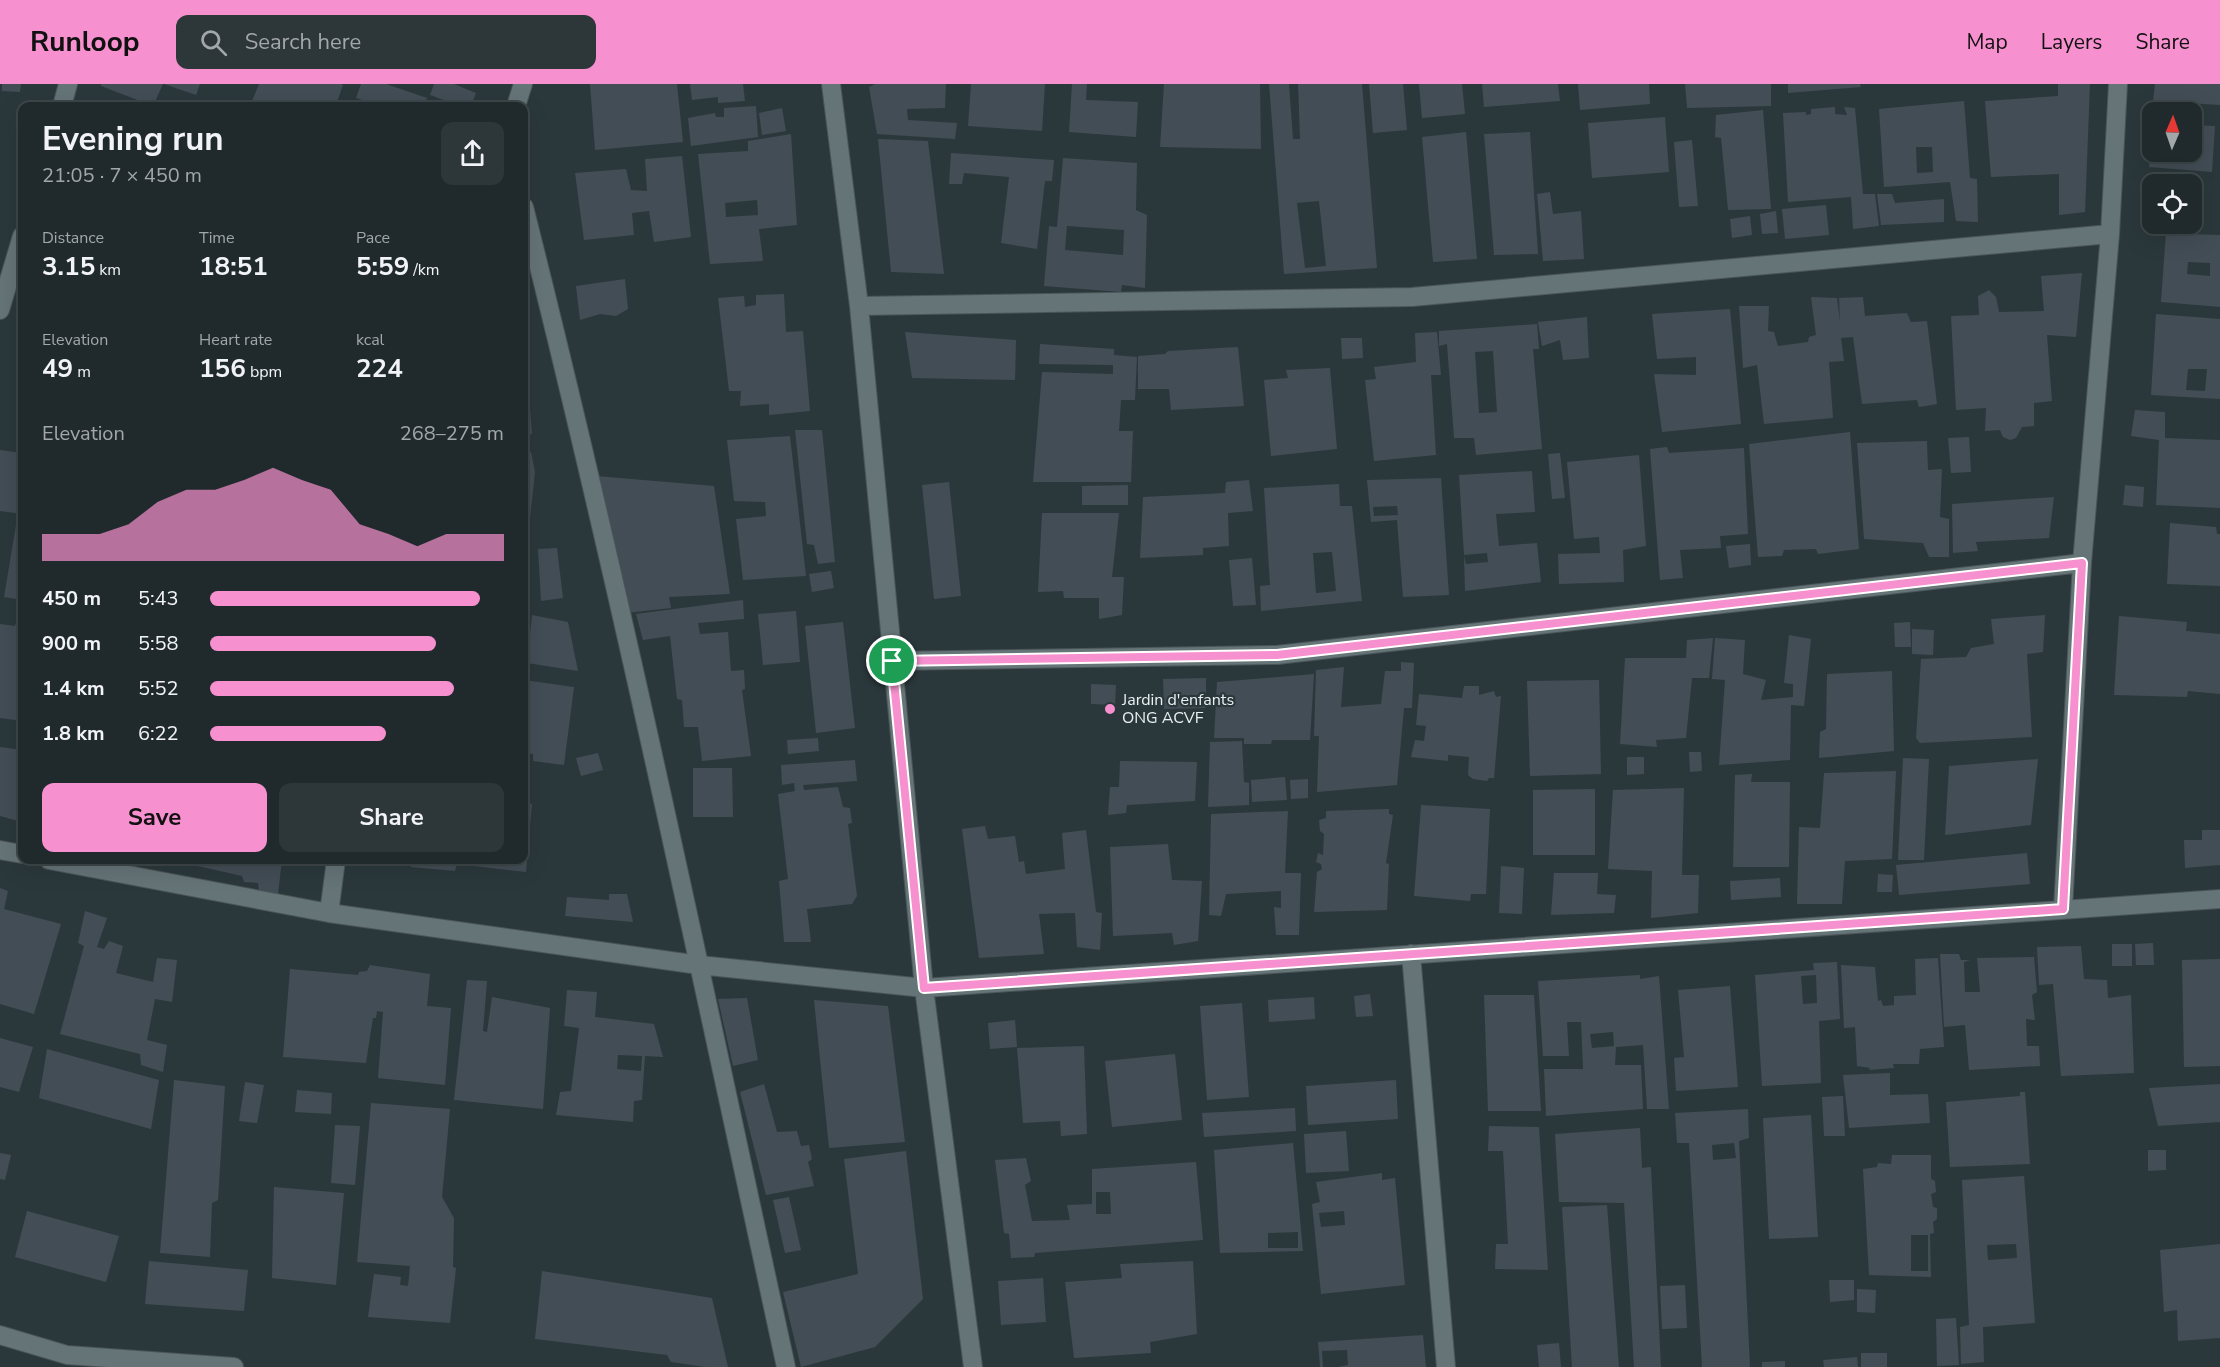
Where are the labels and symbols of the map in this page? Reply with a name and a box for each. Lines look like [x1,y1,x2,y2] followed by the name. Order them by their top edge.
[2142,102,2202,162] north arrow
[866,635,917,686] pin
[1121,689,1234,729] place label: Jardin d'enfants ONG ACVF
[1103,702,1117,716] marker: Jardin d'enfants ONG ACVF

